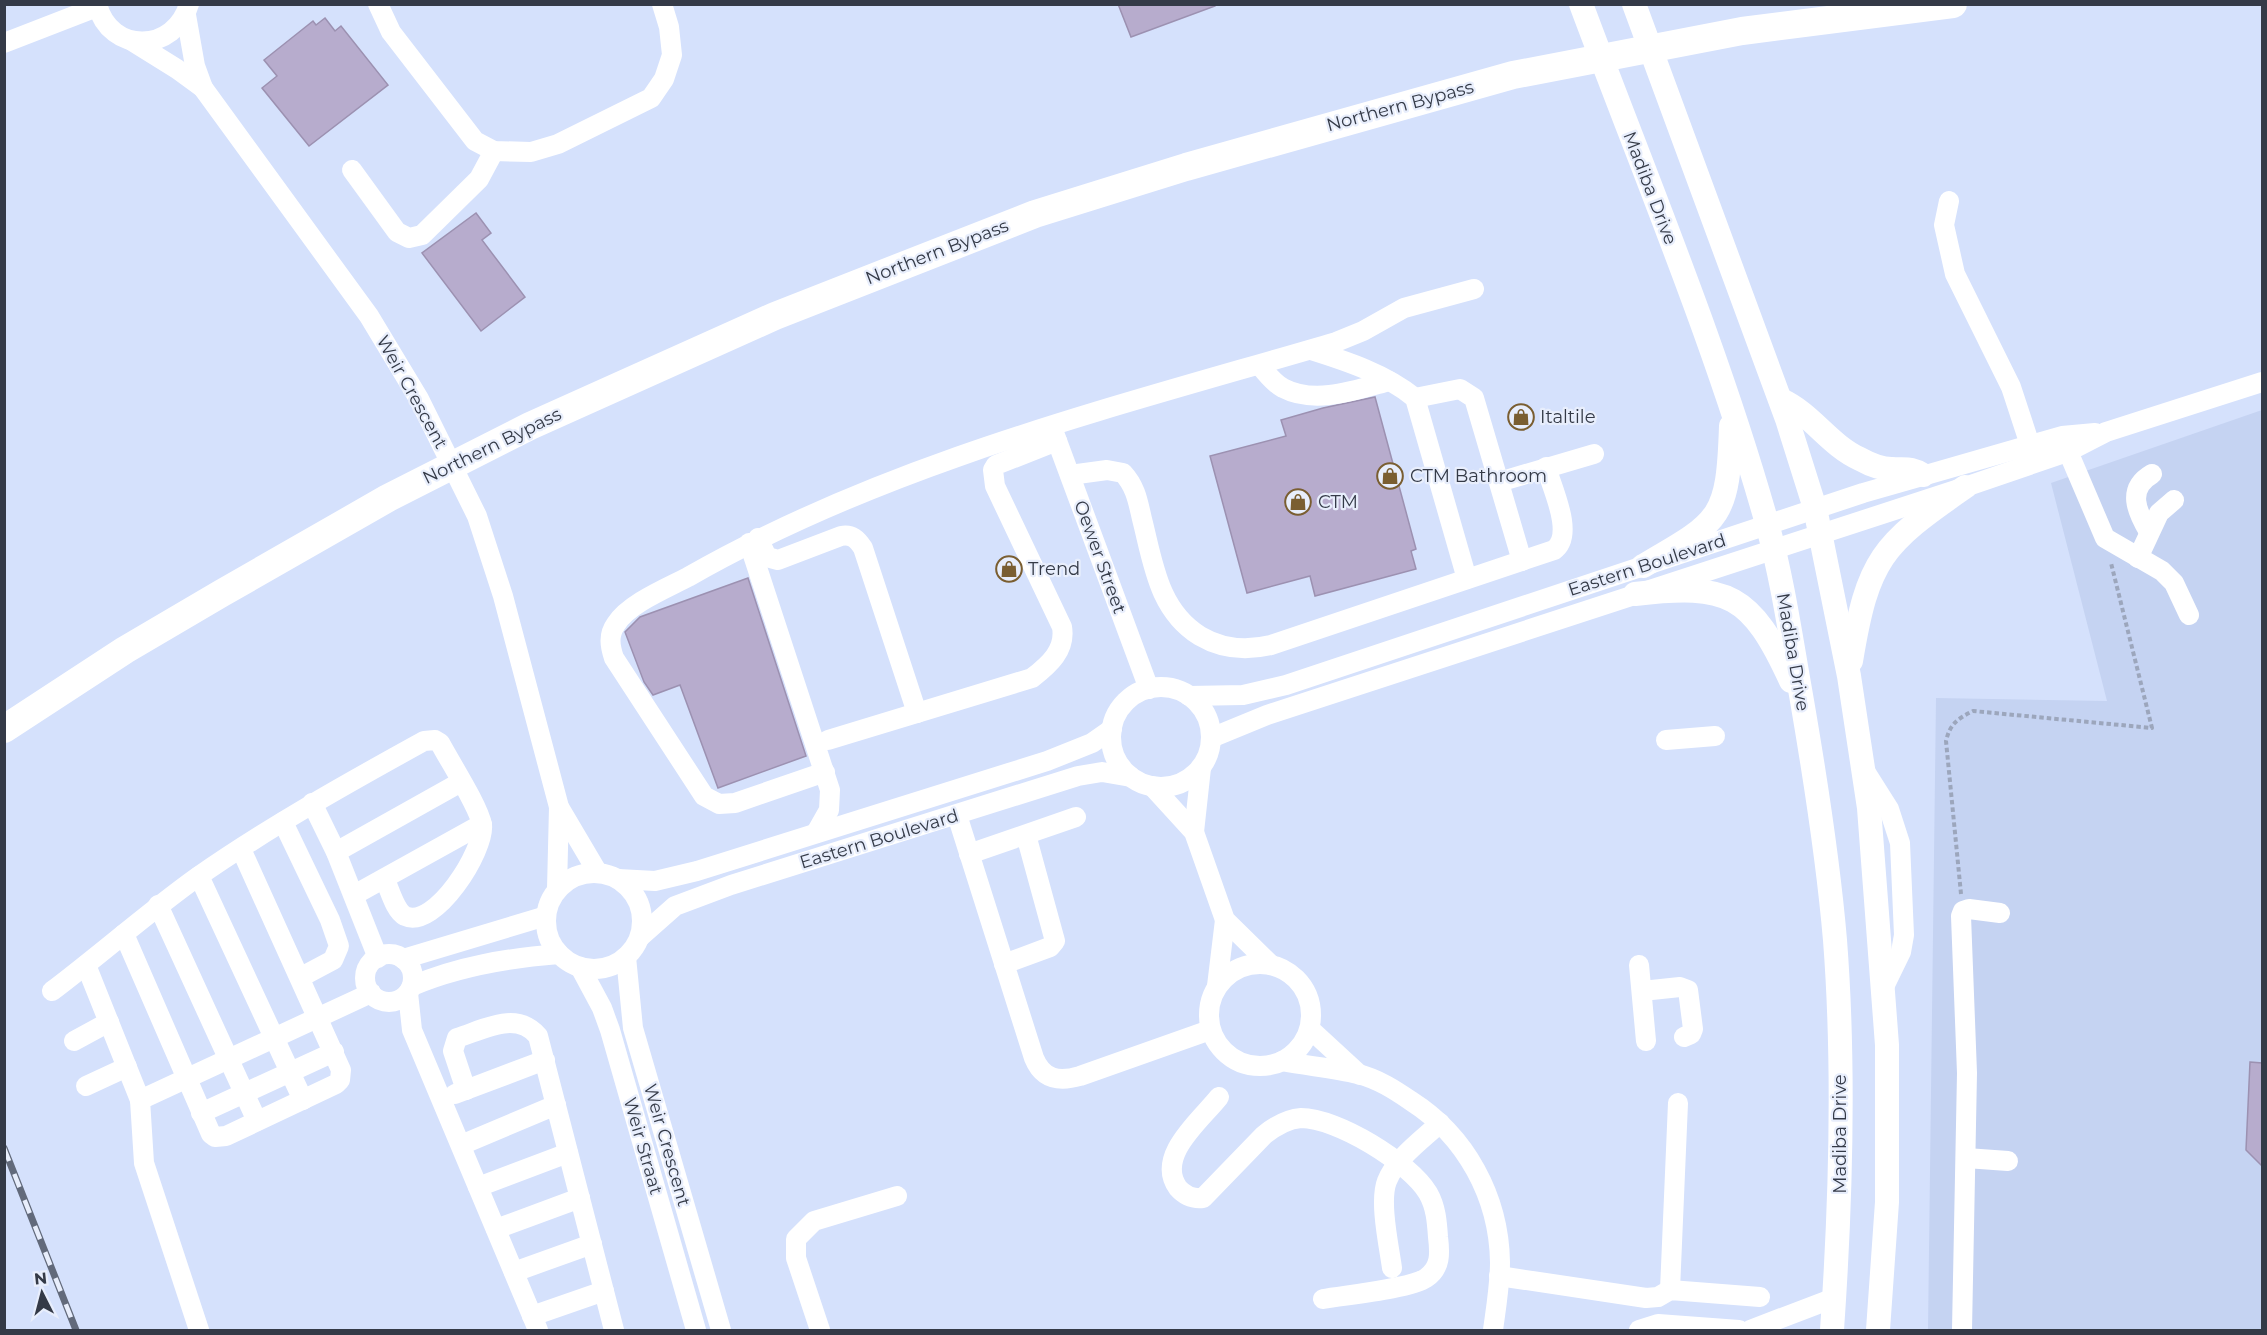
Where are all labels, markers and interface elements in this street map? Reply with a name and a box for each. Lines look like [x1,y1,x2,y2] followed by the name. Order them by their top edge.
[1324,76,1476,136] street label: Northern Bypass
[1618,128,1682,248] street label: Madiba Drive
[862,215,1012,289] street label: Northern Bypass
[372,331,452,453] street label: Weir Crescent
[1506,402,1536,432] shop icon: Italtile
[419,403,565,489] street label: Northern Bypass
[1540,406,1596,428] place label: Italtile
[1375,461,1405,491] shop icon: CTM Bathroom
[1410,465,1547,487] place label: CTM Bathroom
[1283,487,1313,517] shop icon: CTM
[1318,491,1358,513] place label: CTM
[1069,498,1131,616] street label: Oewer Street
[1565,529,1729,601] street label: Eastern Boulevard
[994,554,1024,584] shop icon: Trend
[1028,558,1080,580] place label: Trend
[1772,591,1814,713] street label: Madiba Drive
[797,804,961,874] street label: Eastern Boulevard
[1829,1074,1851,1194] street label: Madiba Drive
[639,1081,695,1209] street label: Weir Crescent
[619,1095,667,1197] street label: Weir Straat
[12,1263,72,1323] north arrow
[33,1268,48,1289] text: N

